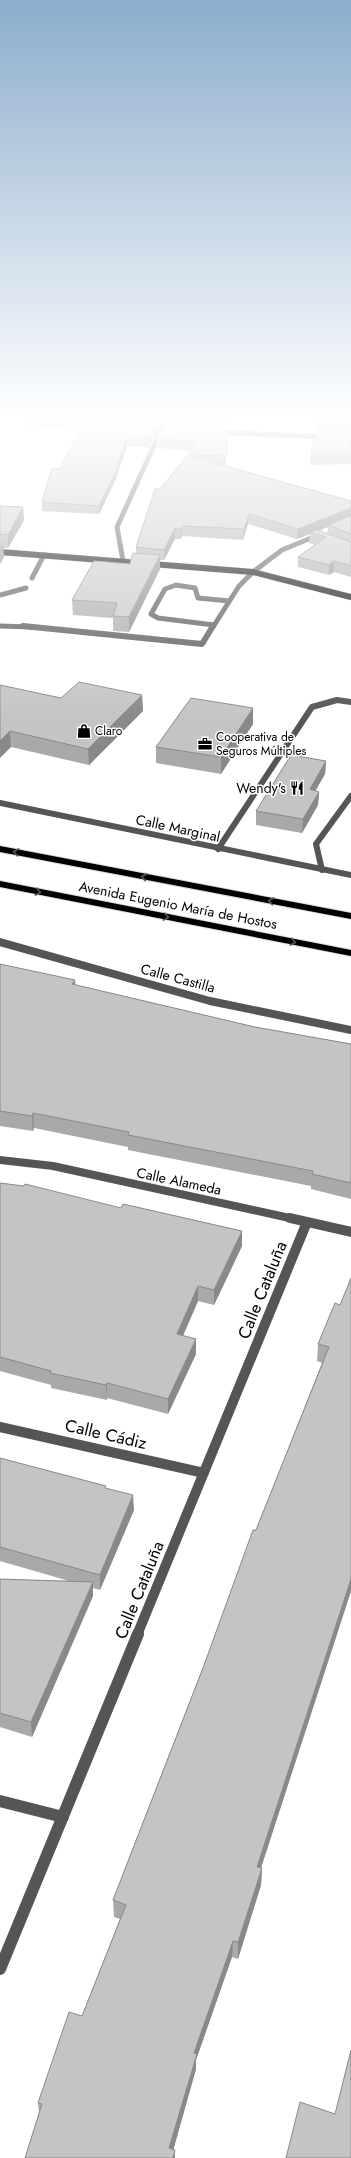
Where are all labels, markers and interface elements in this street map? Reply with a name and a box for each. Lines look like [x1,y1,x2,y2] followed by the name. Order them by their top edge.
[95,722,123,740] place label: Claro
[76,723,92,739] shop icon: Claro
[216,728,306,760] place label: Cooperativa de Seguros Múltiples
[197,736,213,752] office icon: Cooperativa de Seguros Múltiples
[236,778,286,798] place label: Wendy's
[289,780,305,796] restaurant icon: Wendy's
[134,809,222,847] street label: Calle Marginal
[13,849,19,857] one-way arrow
[141,873,147,881] one-way arrow
[77,876,279,934] street label: Avenida Eugenio María de Hostos
[35,887,41,895] one-way arrow
[268,897,275,905] one-way arrow
[163,912,169,921] one-way arrow
[290,937,297,946] one-way arrow
[139,958,217,998] street label: Calle Castilla
[135,1162,223,1200] street label: Calle Alameda
[231,1238,293,1342] street label: Calle Cataluña
[63,1413,149,1455] street label: Calle Cádiz
[108,1538,170,1642] street label: Calle Cataluña

